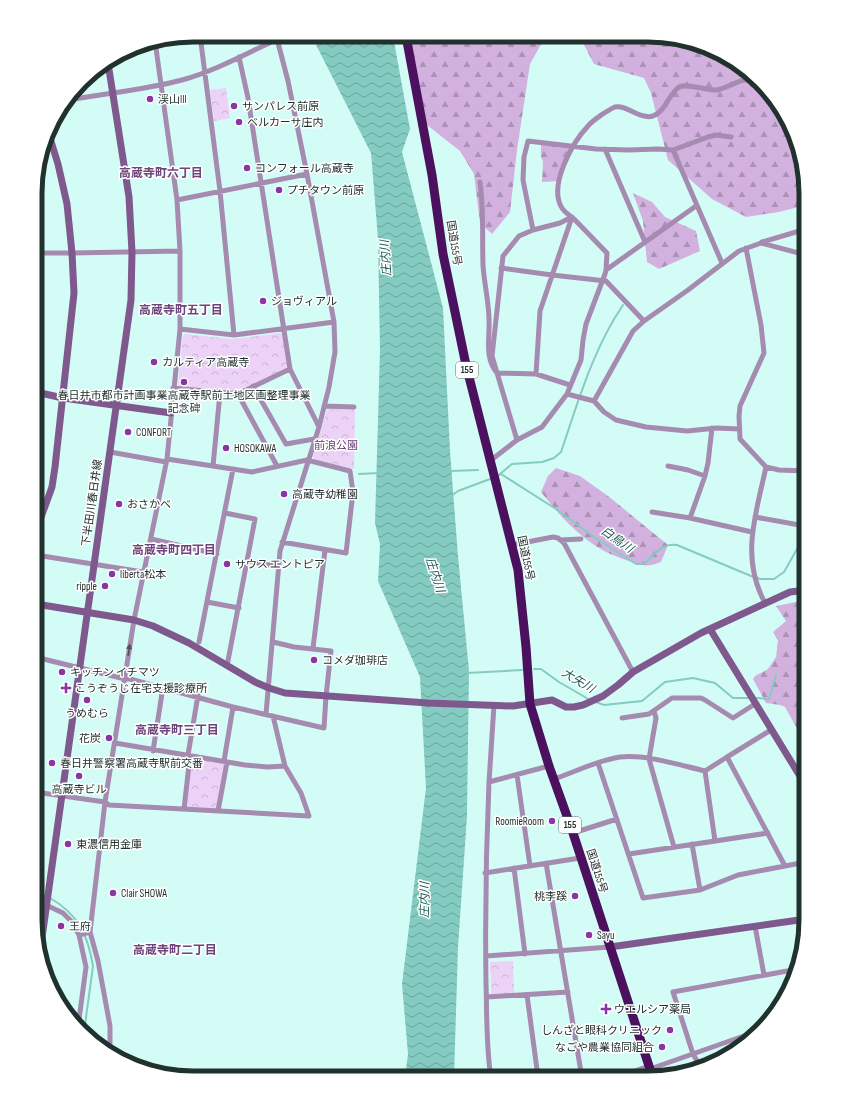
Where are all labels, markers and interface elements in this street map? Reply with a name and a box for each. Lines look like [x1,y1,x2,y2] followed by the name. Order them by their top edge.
[158,93,187,106] place label: 渓山III
[145,94,155,104] marker: 渓山III
[242,100,319,113] place label: サンパレス前原
[229,101,239,111] marker: サンパレス前原
[247,116,323,129] place label: ベルカーサ庄内
[234,117,244,127] marker: ベルカーサ庄内
[255,162,354,175] place label: コンフォール高蔵寺
[242,163,252,173] marker: コンフォール高蔵寺
[119,166,203,181] district label: 高蔵寺町六丁目
[287,184,364,197] place label: プチタウン前原
[274,185,284,195] marker: プチタウン前原
[444,219,464,267] street label: 国道155号
[377,238,395,276] water label: 庄内川
[271,295,337,308] place label: ジョヴィアル
[258,296,268,306] marker: ジョヴィアル
[139,303,223,318] district label: 高蔵寺町五丁目
[162,356,249,369] place label: カルティア高蔵寺
[149,357,159,367] marker: カルティア高蔵寺
[456,362,478,378] road number: 155
[179,377,189,387] marker: 春日井市都市計画事業高蔵寺駅前土地区画整理事業 記念碑
[58,389,311,415] place label: 春日井市都市計画事業高蔵寺駅前土地区画整理事業 記念碑
[136,426,172,439] place label: CONFORT
[123,427,133,437] marker: CONFORT
[314,439,358,452] park label: 前浪公園
[234,442,276,455] place label: HOSOKAWA
[221,443,231,453] marker: HOSOKAWA
[79,459,105,547] street label: 下半田川春日井線
[292,488,358,501] place label: 高蔵寺幼稚園
[279,489,289,499] marker: 高蔵寺幼稚園
[127,498,171,511] place label: おさかべ
[114,499,124,509] marker: おさかべ
[598,524,638,558] water label: 白鳥川
[515,534,537,582] street label: 国道155号
[132,543,216,558] district label: 高蔵寺町四丁目
[422,556,448,596] water label: 庄内川
[235,558,325,571] place label: サウス エントピア
[222,559,232,569] marker: サウス エントピア
[120,568,166,581] place label: liberta松本
[107,569,117,579] marker: liberta松本
[76,580,97,593] place label: ripple
[100,581,110,591] marker: ripple
[126,644,132,656] one-way arrow
[322,654,388,667] place label: コメダ珈琲店
[309,655,319,665] marker: コメダ珈琲店
[559,665,599,698] water label: 大矢川
[70,666,160,679] place label: キッチン イチマツ
[57,667,67,677] marker: キッチン イチマツ
[60,682,72,694] marker: こうぞうじ在宅支援診療所
[75,682,208,695] place label: こうぞうじ在宅支援診療所
[82,695,92,705] marker: うめむら
[65,707,109,720] place label: うめむら
[135,723,219,738] district label: 高蔵寺町三丁目
[79,732,101,745] place label: 花炭
[104,733,114,743] marker: 花炭
[60,757,203,770] place label: 春日井警察署高蔵寺駅前交番
[47,758,57,768] marker: 春日井警察署高蔵寺駅前交番
[74,771,84,781] marker: 高蔵寺ビル
[52,783,107,796] place label: 高蔵寺ビル
[495,815,544,828] place label: RoomieRoom
[547,816,557,826] marker: RoomieRoom
[559,817,581,833] road number: 155
[76,838,142,851] place label: 東濃信用金庫
[63,839,73,849] marker: 東濃信用金庫
[584,847,610,895] street label: 国道155号
[417,880,433,918] water label: 庄内川
[121,887,167,900] place label: Clair SHOWA
[108,888,118,898] marker: Clair SHOWA
[534,890,567,903] place label: 桃李蹊
[570,891,580,901] marker: 桃李蹊
[69,920,91,933] place label: 王府
[56,921,66,931] marker: 王府
[597,929,615,942] place label: Sayu
[584,930,594,940] marker: Sayu
[133,943,217,958] district label: 高蔵寺町二丁目
[614,1003,691,1016] place label: ウエルシア薬局
[601,1004,611,1014] marker: ウエルシア薬局
[541,1024,662,1037] place label: しんざと眼科クリニック
[665,1025,675,1035] marker: しんざと眼科クリニック
[555,1041,654,1054] place label: なごや農業協同組合
[657,1042,667,1052] marker: なごや農業協同組合

